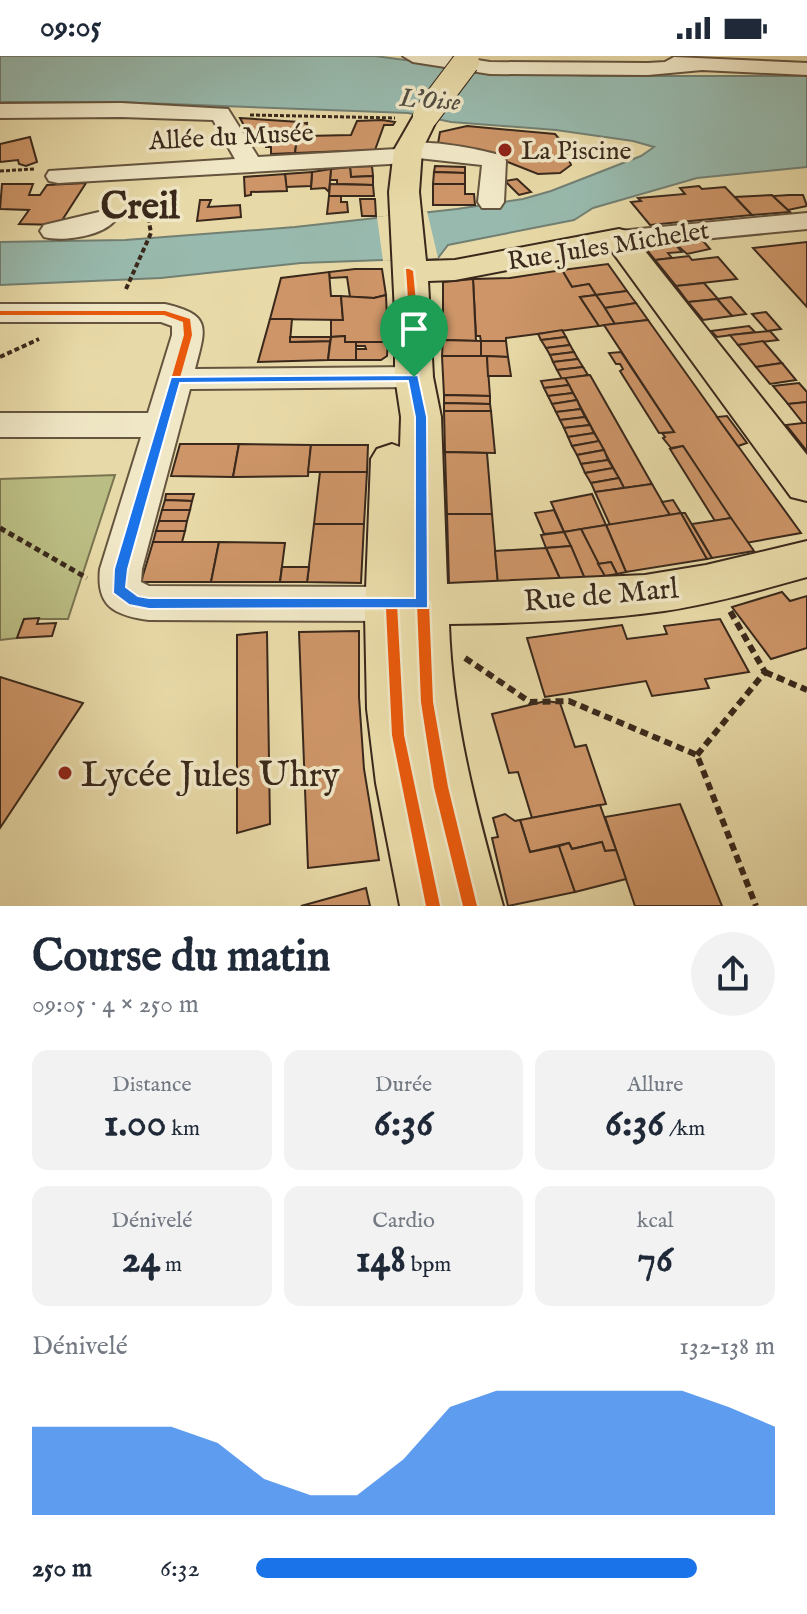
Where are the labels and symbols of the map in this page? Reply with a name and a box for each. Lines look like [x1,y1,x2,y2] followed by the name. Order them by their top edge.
[397,82,462,119] water label: L'Oise
[147,117,314,158] street label: Allée du Musée
[521,135,631,168] place label: La Piscine
[496,141,514,159] marker: La Piscine
[101,184,180,232] district label: Creil
[505,214,712,279] street label: Rue Jules Michelet
[380,295,448,377] pin
[522,570,681,622] street label: Rue de Marl
[81,753,340,799] place label: Lycée Jules Uhry
[56,764,74,782] marker: Lycée Jules Uhry

